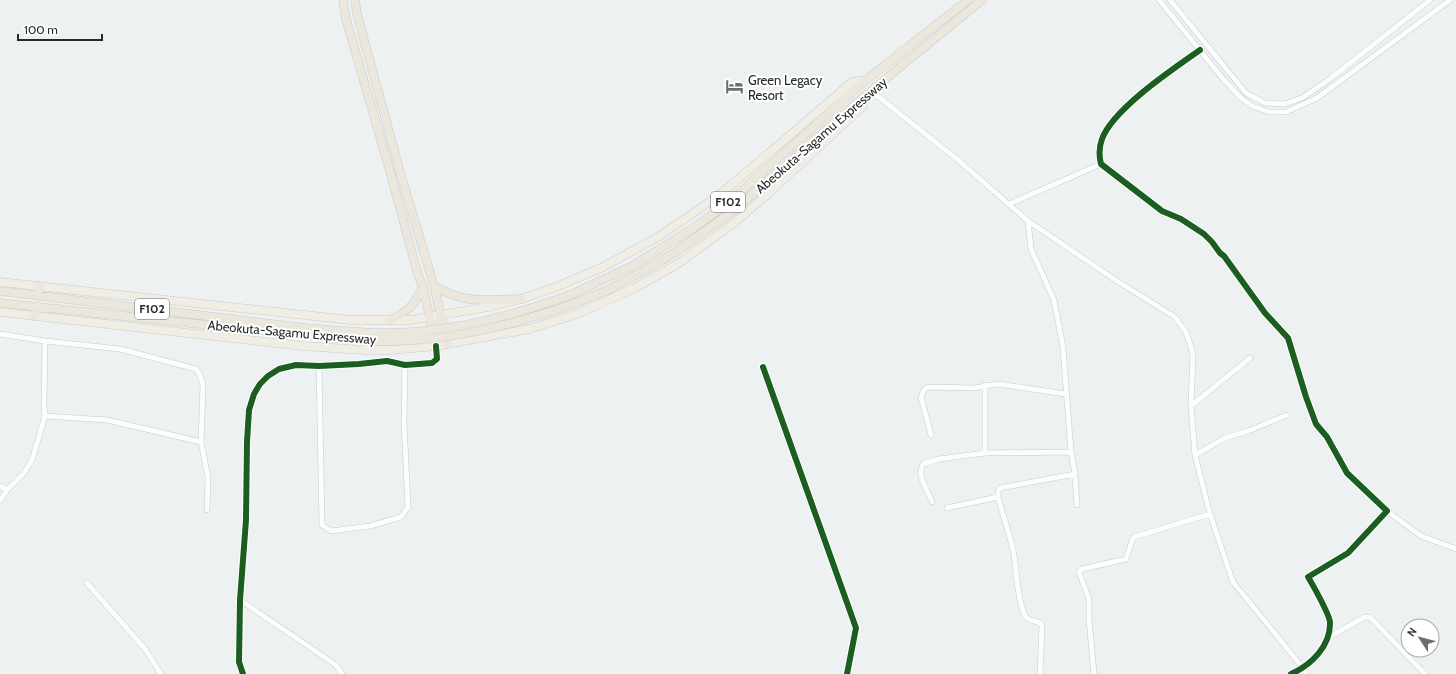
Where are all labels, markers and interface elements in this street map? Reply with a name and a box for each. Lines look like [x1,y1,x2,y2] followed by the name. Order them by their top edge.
[18,16,102,42] scale bar
[24,22,58,37] text: 100 m
[748,72,823,103] place label: Green Legacy Resort
[752,73,890,197] street label: Abeokuta-Sagamu Expressway
[725,77,745,97] hotel icon: Green Legacy Resort
[711,192,745,212] road number: F102
[135,299,169,319] road number: F102
[207,317,377,347] street label: Abeokuta-Sagamu Expressway
[1400,618,1440,658] north arrow
[1404,625,1420,639] text: N

